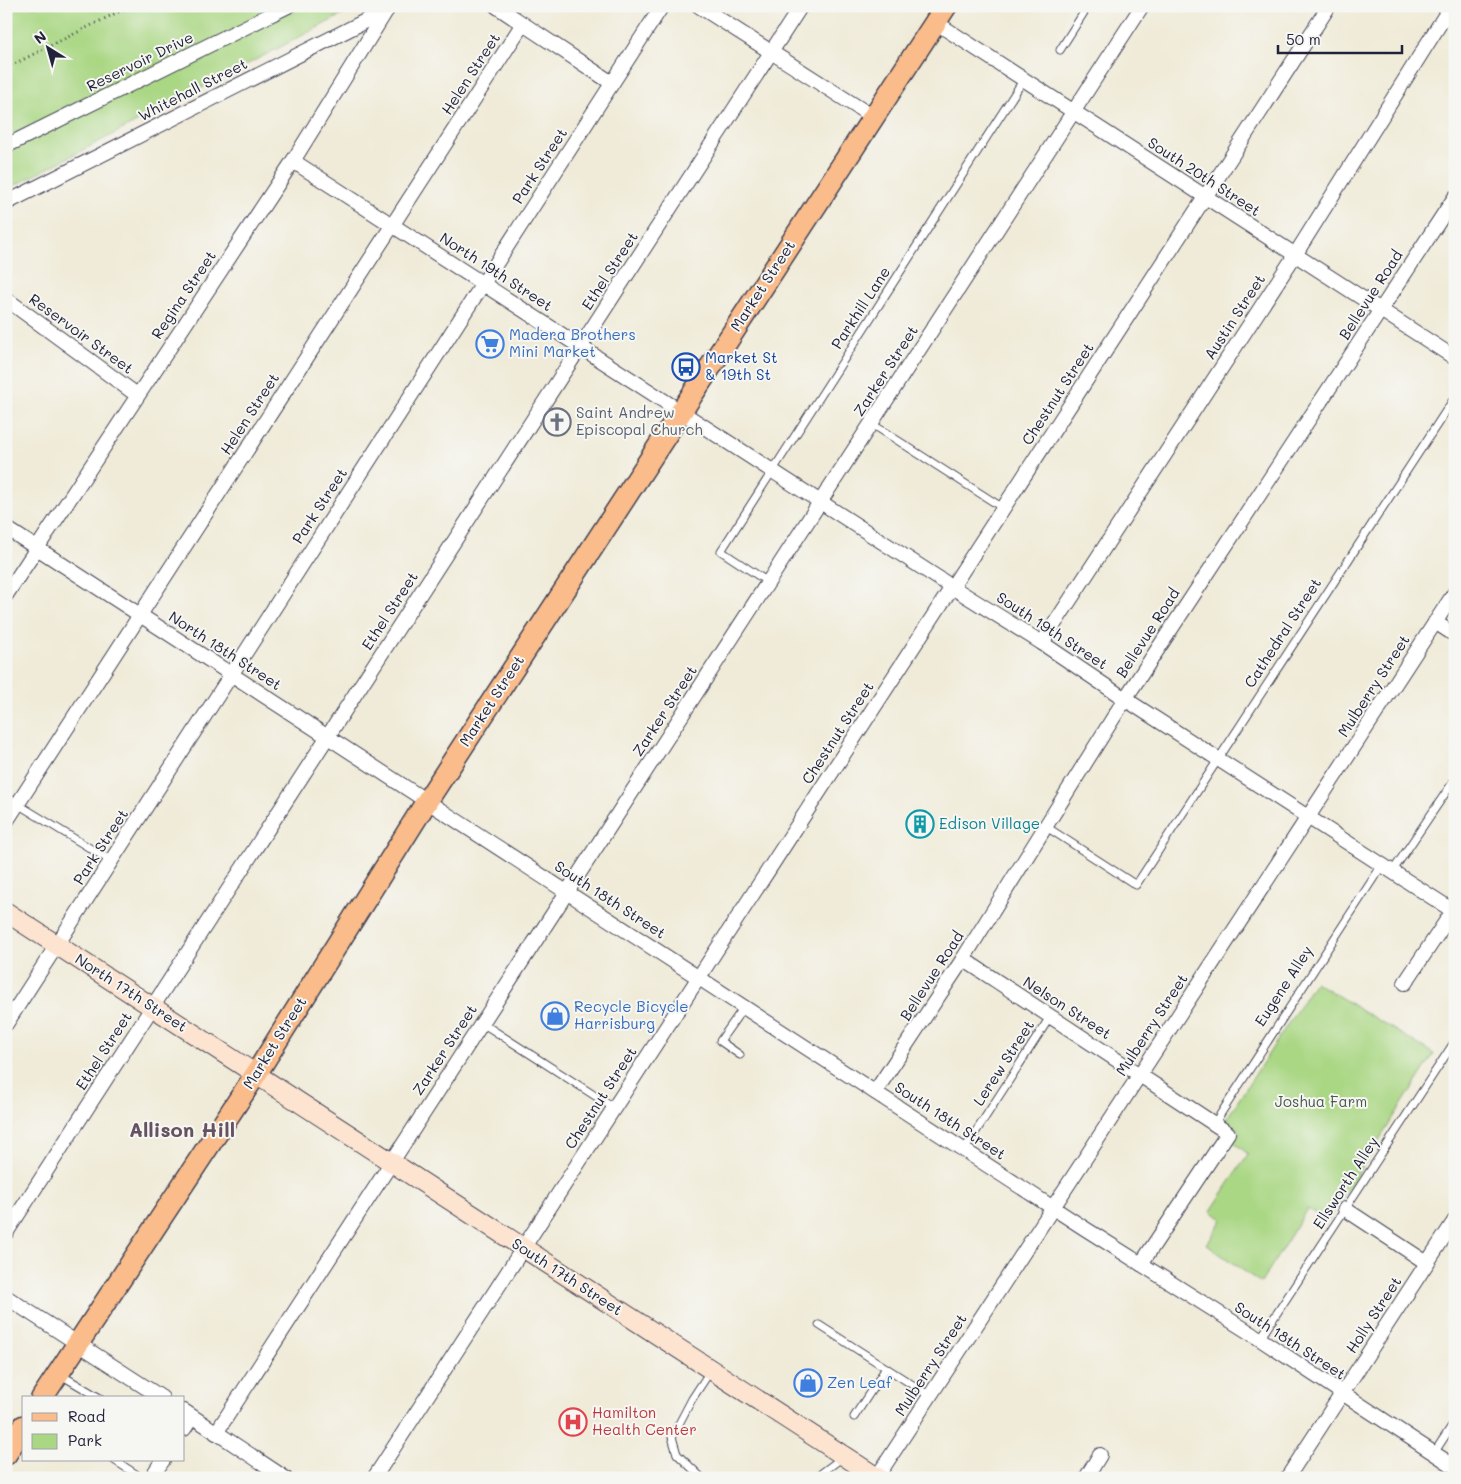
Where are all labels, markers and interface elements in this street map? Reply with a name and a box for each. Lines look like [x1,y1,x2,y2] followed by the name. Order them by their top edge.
[22,22,72,72] north arrow
[1278,22,1402,54] scale bar
[30,26,50,48] text: N
[83,27,196,96] street label: Reservoir Drive
[436,29,504,118] street label: Helen Street
[1286,29,1321,49] text: 50 m
[135,53,251,125] street label: Whitehall Street
[507,124,571,207] street label: Park Street
[1144,132,1265,220] street label: South 20th Street
[436,227,557,315] street label: North 19th Street
[576,228,642,313] street label: Ethel Street
[725,236,799,335] street label: Market Street
[146,246,220,342] street label: Regina Street
[1334,246,1407,343] street label: Bellevue Road
[826,262,894,352] street label: Parkhill Lane
[1199,270,1269,363] street label: Austin Street
[25,289,138,378] street label: Reservoir Street
[848,321,922,420] street label: Zarker Street
[509,324,636,361] place label: Madera Brothers Mini Market
[475,329,505,359] supermarket icon: Madera Brothers Mini Market
[1017,339,1098,448] street label: Chestnut Street
[705,347,778,384] place label: Market St & 19th St
[671,352,701,382] bus stop icon: Market St & 19th St
[215,369,283,458] street label: Helen Street
[576,402,703,439] place label: Saint Andrew Episcopal Church
[542,407,572,437] church icon: Saint Andrew Episcopal Church
[287,464,351,547] street label: Park Street
[356,568,422,653] street label: Ethel Street
[1239,574,1325,691] street label: Cathedral Street
[1111,584,1184,681] street label: Bellevue Road
[993,587,1112,674] street label: South 19th Street
[165,606,286,694] street label: North 18th Street
[1333,630,1414,740] street label: Mulberry Street
[454,651,528,750] street label: Market Street
[627,661,701,760] street label: Zarker Street
[797,678,878,787] street label: Chestnut Street
[68,805,132,888] street label: Park Street
[905,809,935,839] building icon: Edison Village
[939,813,1040,833] place label: Edison Village
[551,856,670,943] street label: South 18th Street
[895,927,968,1024] street label: Bellevue Road
[1250,941,1317,1030] street label: Eugene Alley
[72,948,192,1036] street label: North 17th Street
[1111,969,1192,1079] street label: Mulberry Street
[1020,971,1115,1043] street label: Nelson Street
[238,993,311,1092] street label: Market Street
[574,996,689,1033] place label: Recycle Bicycle Harrisburg
[407,1000,481,1099] street label: Zarker Street
[540,1001,570,1031] shop icon: Recycle Bicycle Harrisburg
[70,1008,136,1093] street label: Ethel Street
[968,1016,1038,1109] street label: Lerew Street
[560,1043,641,1152] street label: Chestnut Street
[891,1077,1010,1164] street label: South 18th Street
[1275,1091,1367,1111] park label: Joshua Farm
[129,1116,235,1142] district label: Allison Hill
[1308,1132,1383,1233] street label: Ellsworth Alley
[508,1233,627,1319] street label: South 17th Street
[1341,1272,1405,1357] street label: Holly Street
[1231,1297,1350,1384] street label: South 18th Street
[890,1309,971,1419] street label: Mulberry Street
[793,1368,823,1398] shop icon: Zen Leaf
[827,1372,893,1392] place label: Zen Leaf
[22,1396,185,1462] legend
[592,1402,697,1439] place label: Hamilton Health Center
[68,1406,105,1426] text: Road
[558,1407,588,1437] hospital icon: Hamilton Health Center
[68,1430,102,1450] text: Park

